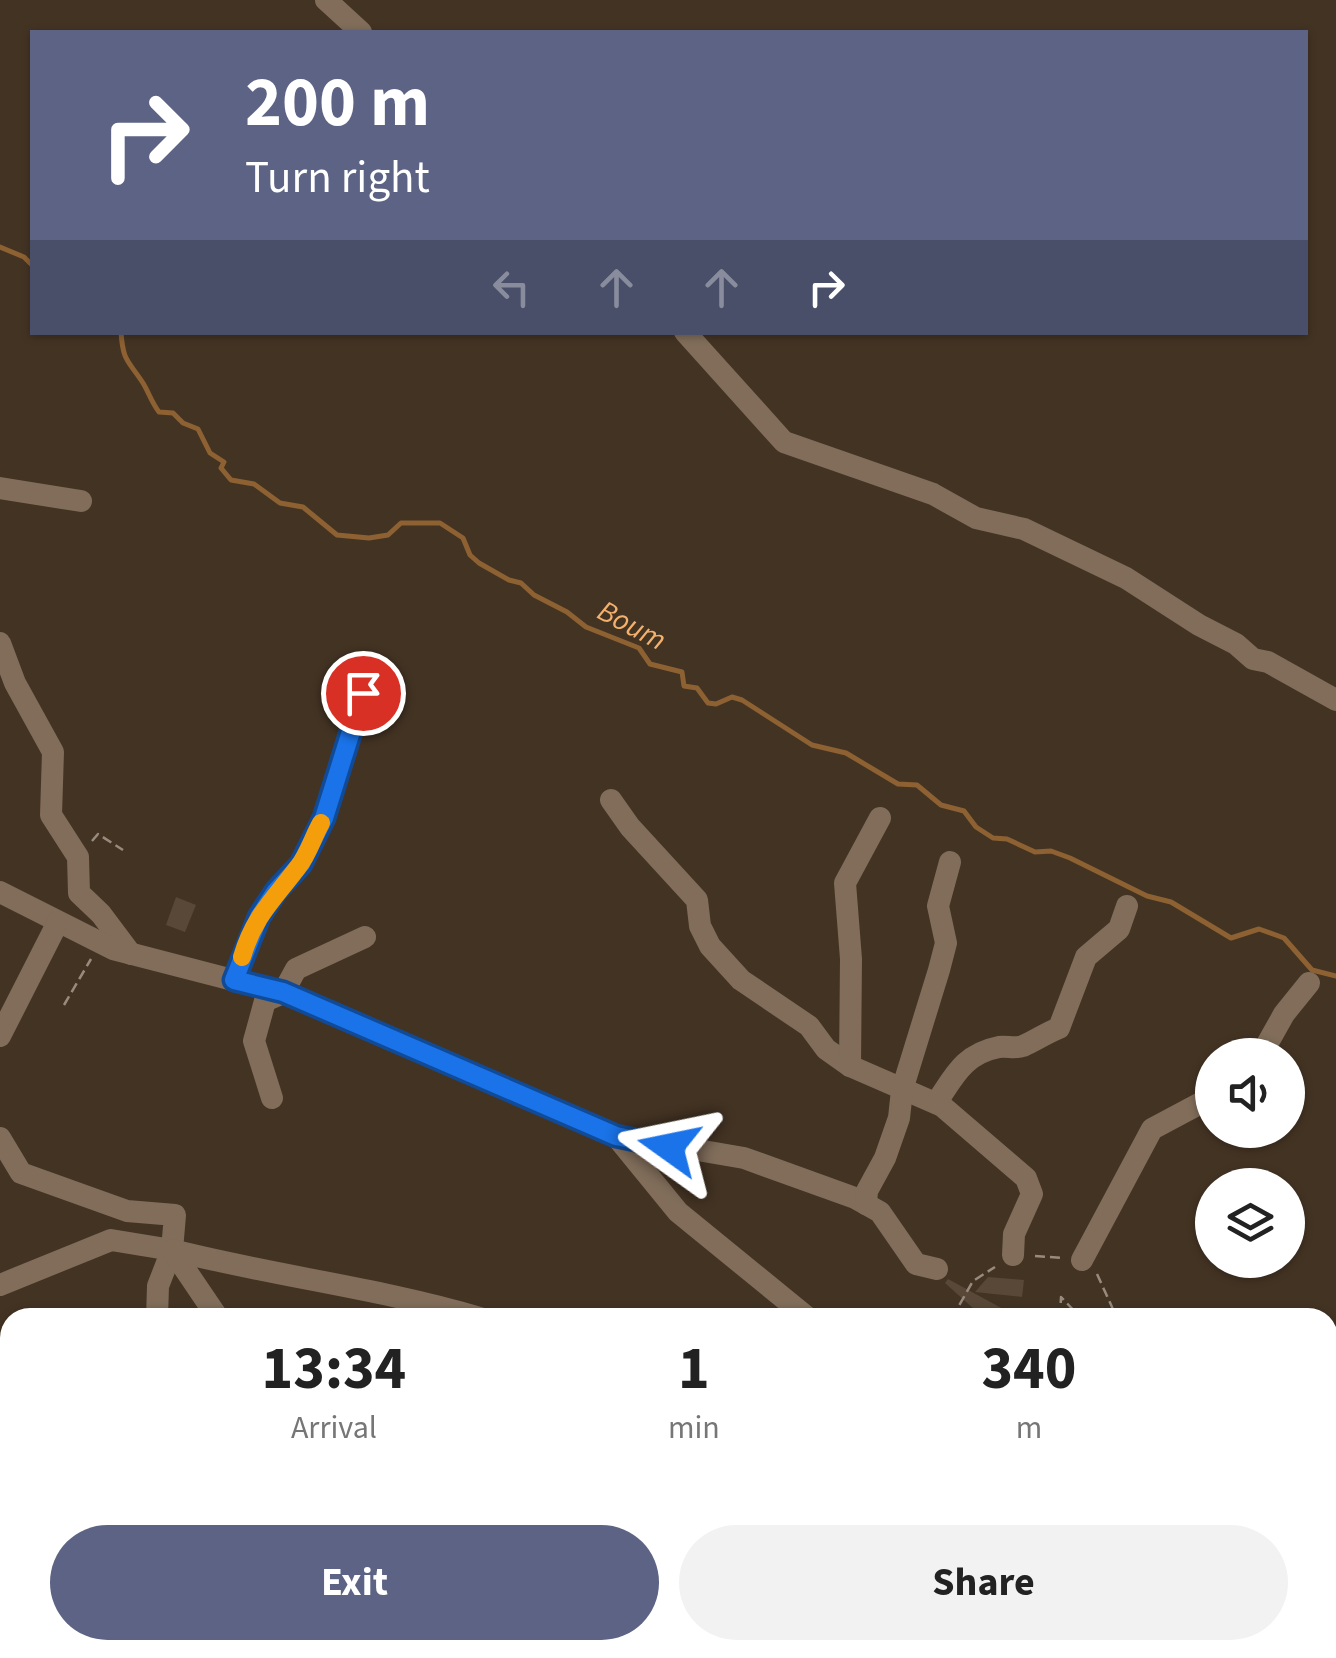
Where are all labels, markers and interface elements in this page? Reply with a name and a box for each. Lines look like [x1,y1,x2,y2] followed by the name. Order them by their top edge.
[245,53,430,153] text: 200 m
[80,70,210,200] icon: right
[245,146,430,210] text: Turn right
[484,260,539,315] icon: left
[589,260,644,315] icon: ahead
[694,260,749,315] icon: ahead
[799,260,854,315] icon: right
[590,590,674,661] water label: Boum
[321,651,406,736] pin
[336,666,391,721] icon: arrive
[1195,1038,1305,1278] map controls
[1195,1038,1305,1148] button: sound
[617,1095,721,1199] position arrow
[1195,1168,1305,1278] button: layers
[262,1327,406,1412] text: 13:34
[678,1327,710,1412] text: 1
[981,1327,1076,1412] text: 340
[291,1405,377,1451] text: Arrival
[668,1405,720,1451] text: min
[1016,1405,1042,1451] text: m
[50,1525,659,1640] button: Exit
[679,1525,1288,1640] button: Share

